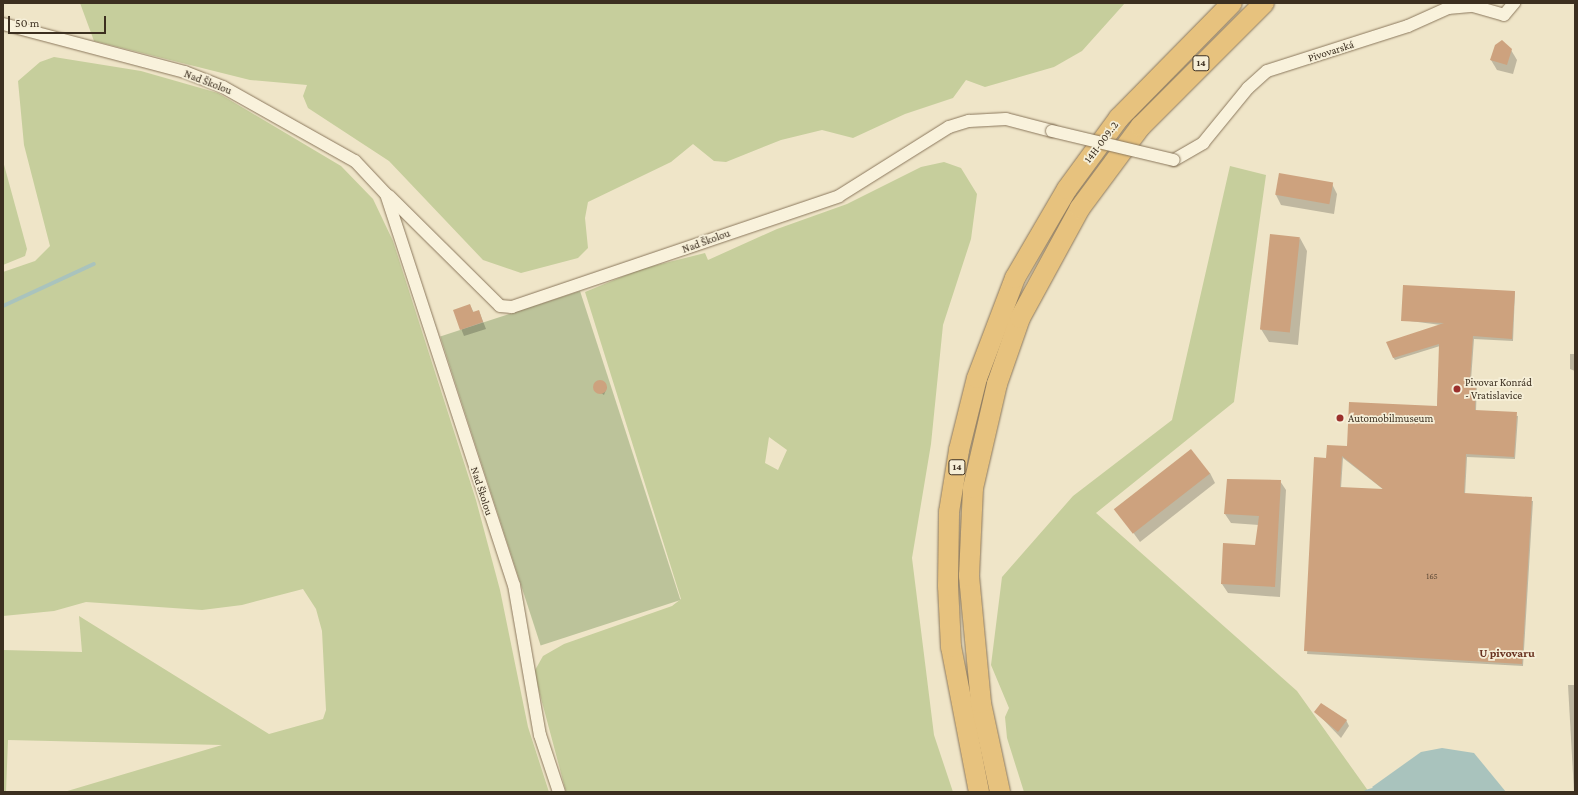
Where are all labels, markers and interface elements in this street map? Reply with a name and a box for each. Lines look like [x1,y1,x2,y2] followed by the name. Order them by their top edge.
[10,8,108,34] scale bar
[15,16,39,30] text: 50 m
[1306,37,1356,65] street label: Pivovarská
[1192,55,1210,71] road number: 14
[182,67,234,97] street label: Nad Školou
[1081,119,1121,165] street label: 14H-009..2
[680,226,732,256] street label: Nad Školou
[1465,376,1532,402] place label: Pivovar Konrád - Vratislavice
[1452,384,1462,394] marker: Pivovar Konrád - Vratislavice
[1348,411,1433,425] place label: Automobilmuseum
[1335,413,1345,423] marker: Automobilmuseum
[948,459,966,475] road number: 14
[468,465,496,517] street label: Nad Školou
[1426,571,1438,581] house number: 165
[1479,647,1535,661] district label: U pivovaru

